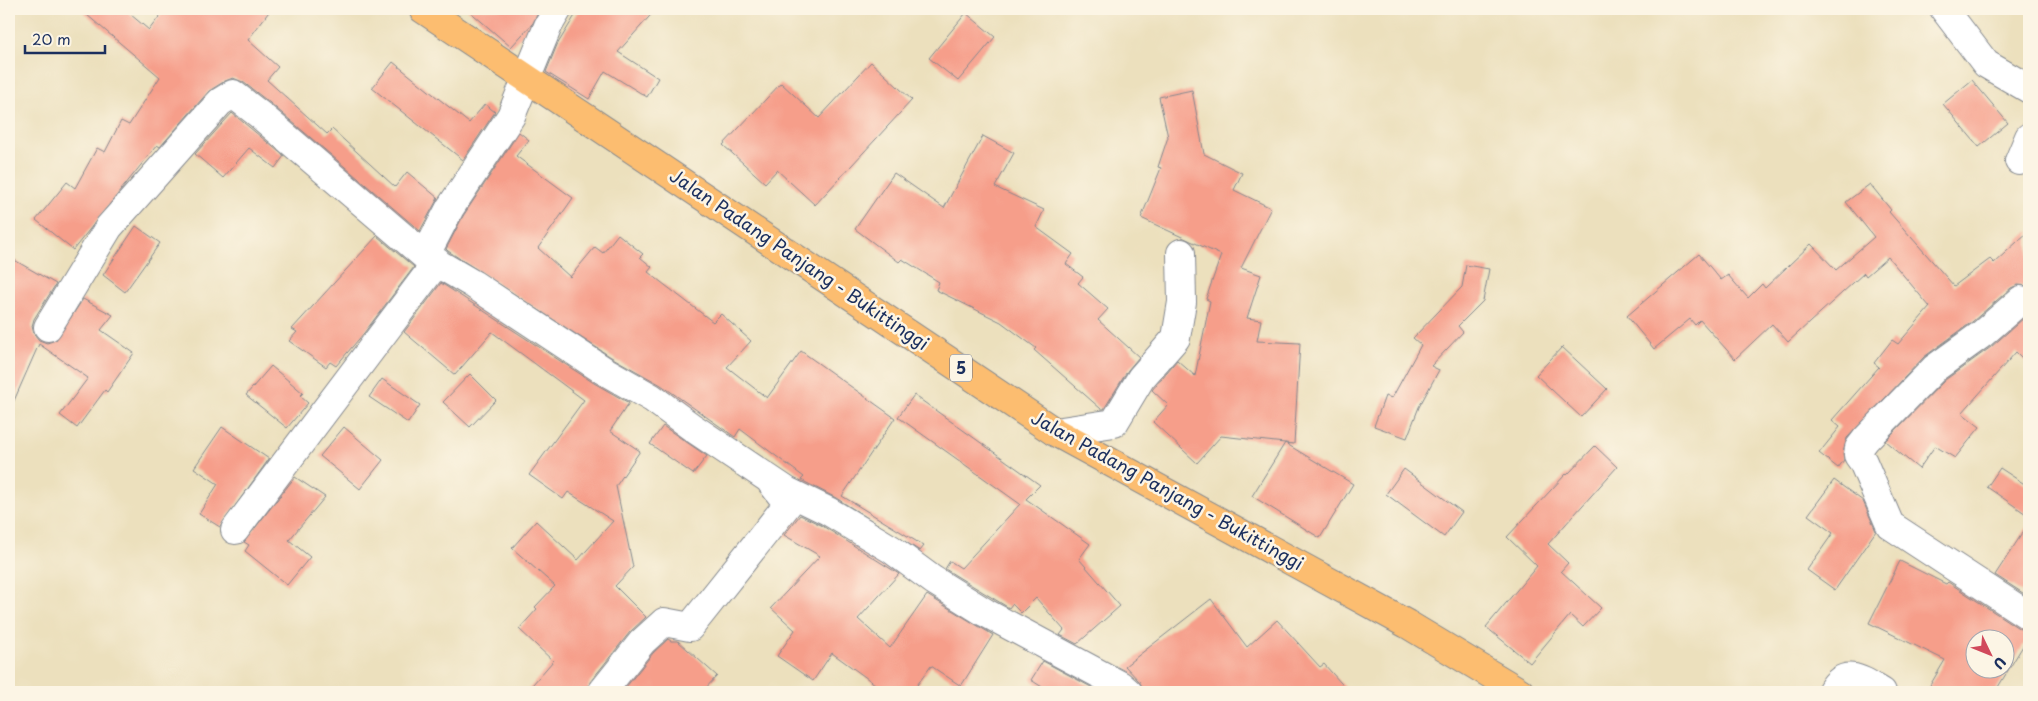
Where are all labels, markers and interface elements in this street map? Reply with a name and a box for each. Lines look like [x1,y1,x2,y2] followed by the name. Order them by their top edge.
[25,22,105,54] scale bar
[32,27,71,50] text: 20 m
[665,162,935,356] street label: Jalan Padang Panjang - Bukittinggi
[950,354,972,382] road number: 5
[1027,403,1309,576] street label: Jalan Padang Panjang - Bukittinggi
[1966,628,2016,678] north arrow
[1989,652,2011,674] text: U

